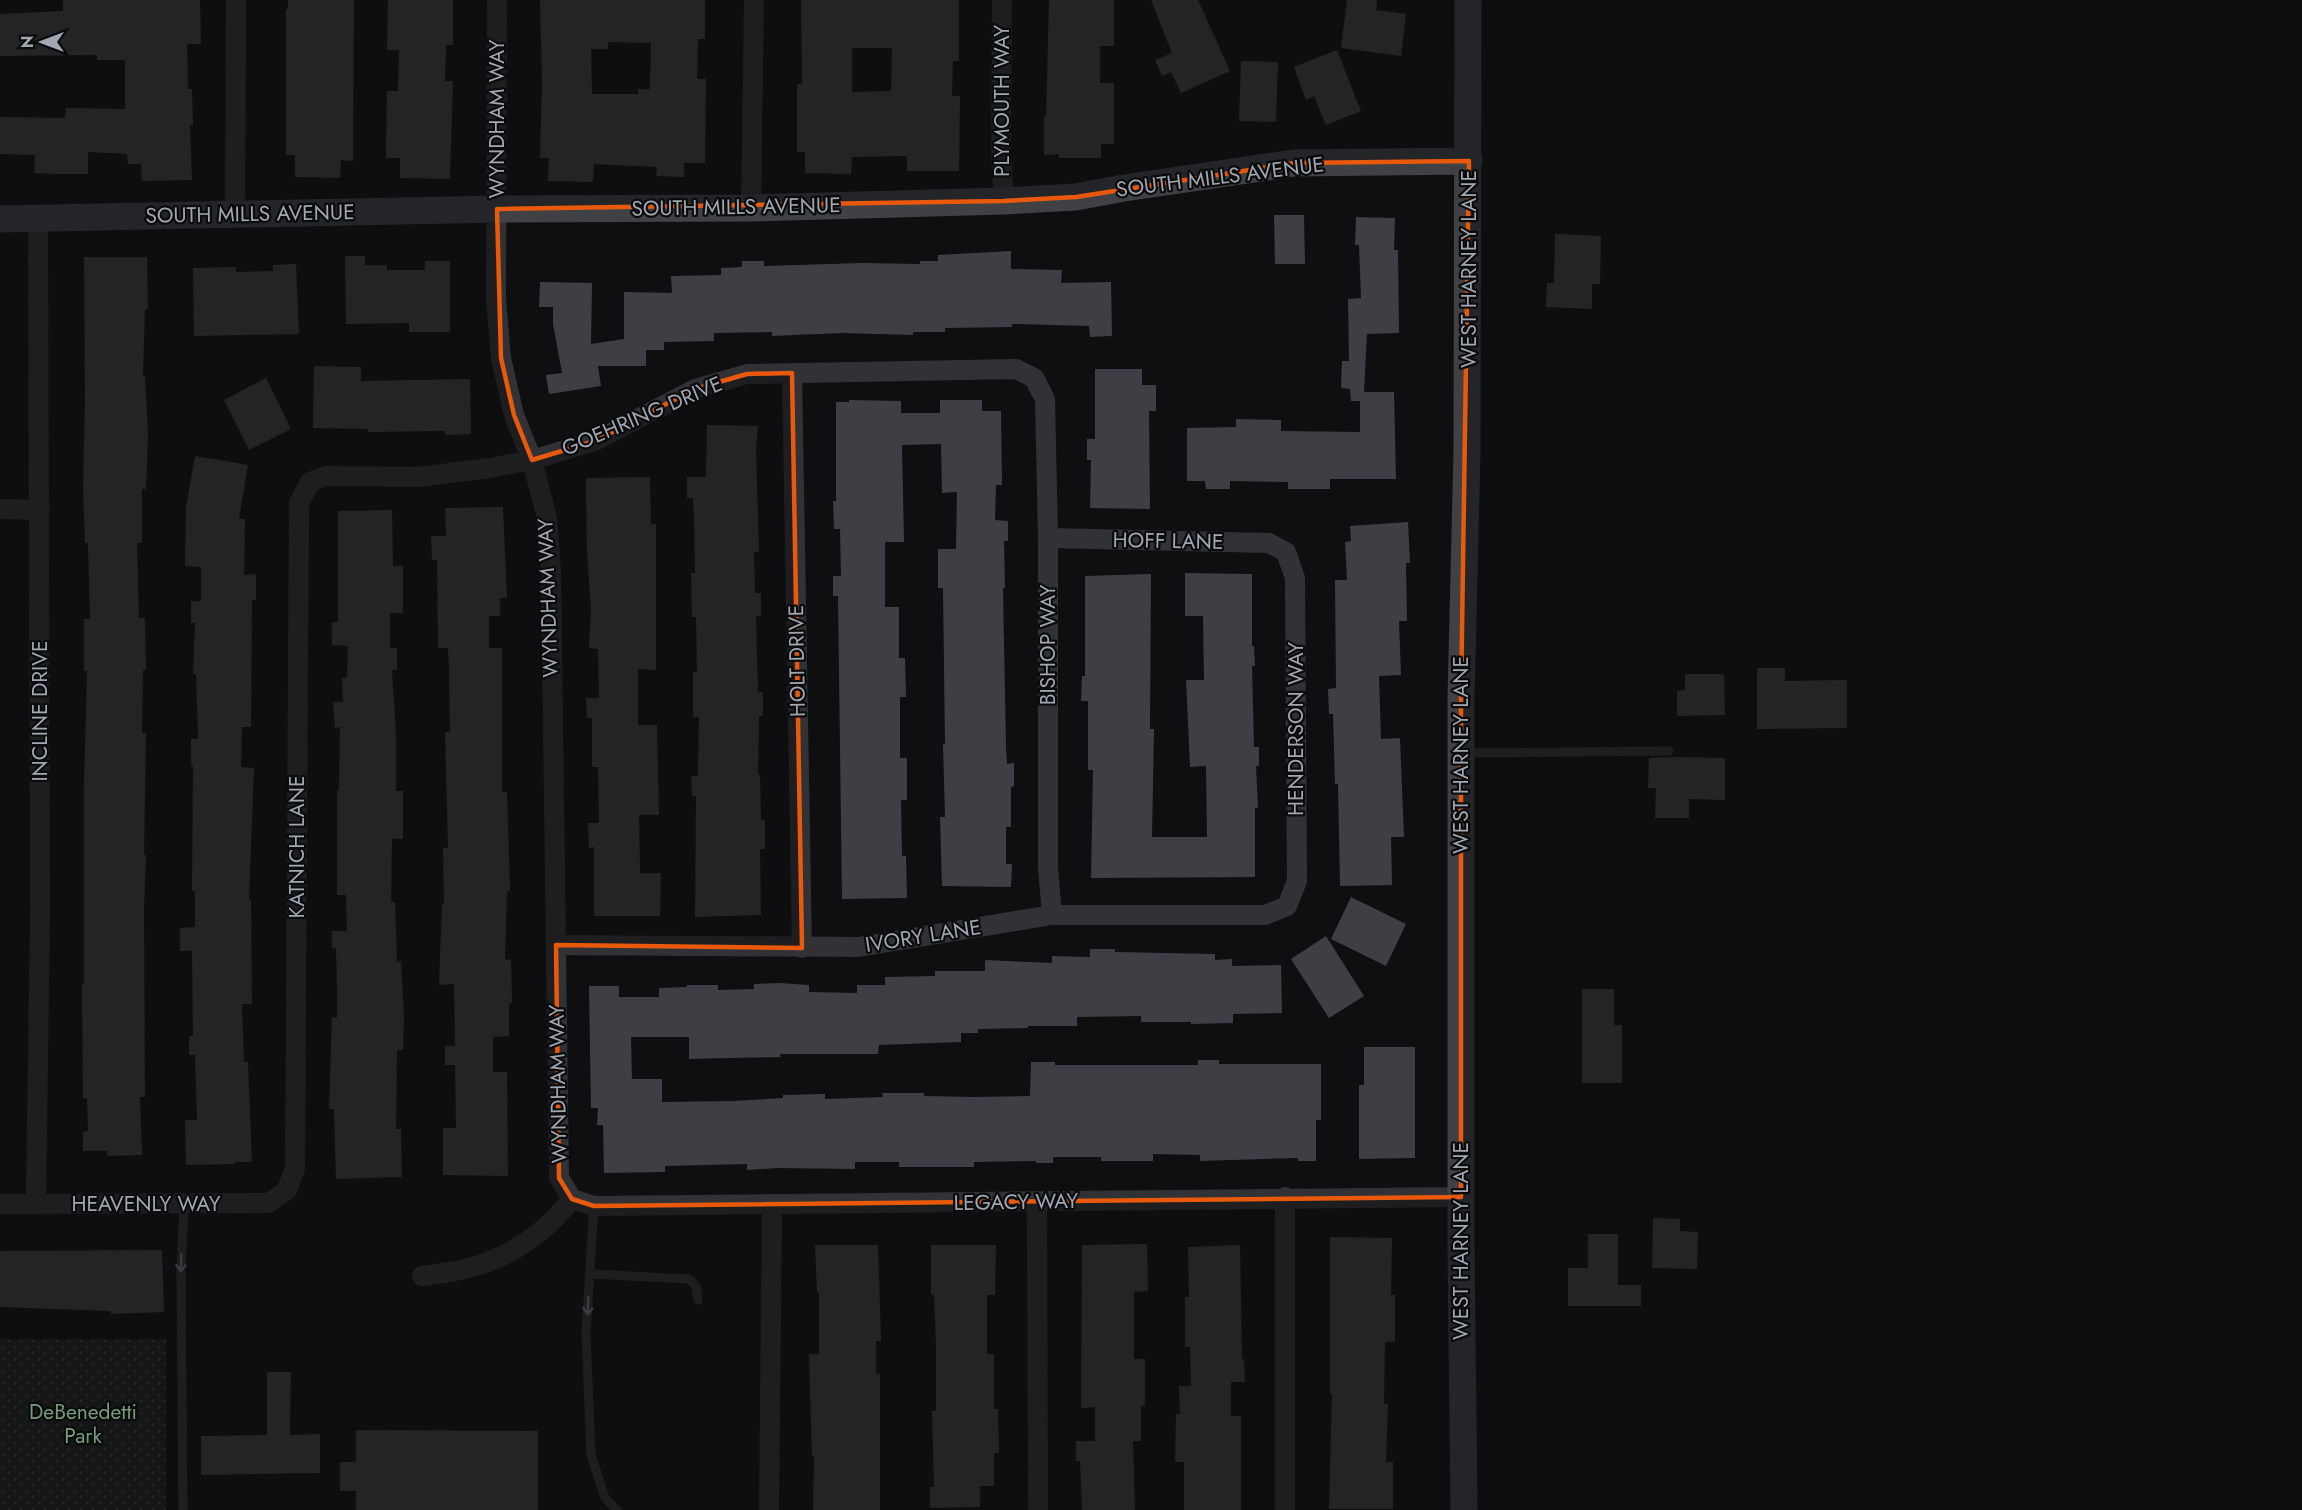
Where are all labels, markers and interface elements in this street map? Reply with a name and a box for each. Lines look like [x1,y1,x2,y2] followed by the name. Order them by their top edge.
[12,12,72,72] north arrow
[987,25,1017,177] street label: PLYMOUTH WAY
[16,36,39,48] text: N
[482,39,512,199] street label: WYNDHAM WAY
[1114,149,1326,205] street label: SOUTH MILLS AVENUE
[1454,170,1484,368] street label: WEST HARNEY LANE
[631,190,841,224] street label: SOUTH MILLS AVENUE
[145,197,355,231] street label: SOUTH MILLS AVENUE
[557,369,727,463] street label: GOEHRING DRIVE
[530,518,566,678] street label: WYNDHAM WAY
[1112,525,1224,557] street label: HOFF LANE
[1033,584,1063,705] street label: BISHOP WAY
[781,605,813,717] street label: HOLT DRIVE
[25,640,55,782] street label: INCLINE DRIVE
[1281,642,1311,816] street label: HENDERSON WAY
[1446,656,1476,854] street label: WEST HARNEY LANE
[282,776,312,918] street label: KATNICH LANE
[863,912,983,960] street label: IVORY LANE
[542,1004,574,1164] street label: WYNDHAM WAY
[1446,1142,1476,1340] street label: WEST HARNEY LANE
[953,1186,1079,1218] street label: LEGACY WAY
[72,1189,221,1219] street label: HEAVENLY WAY
[176,1252,187,1272] one-way arrow
[582,1296,593,1316] one-way arrow
[29,1397,137,1451] park label: DeBenedetti Park

